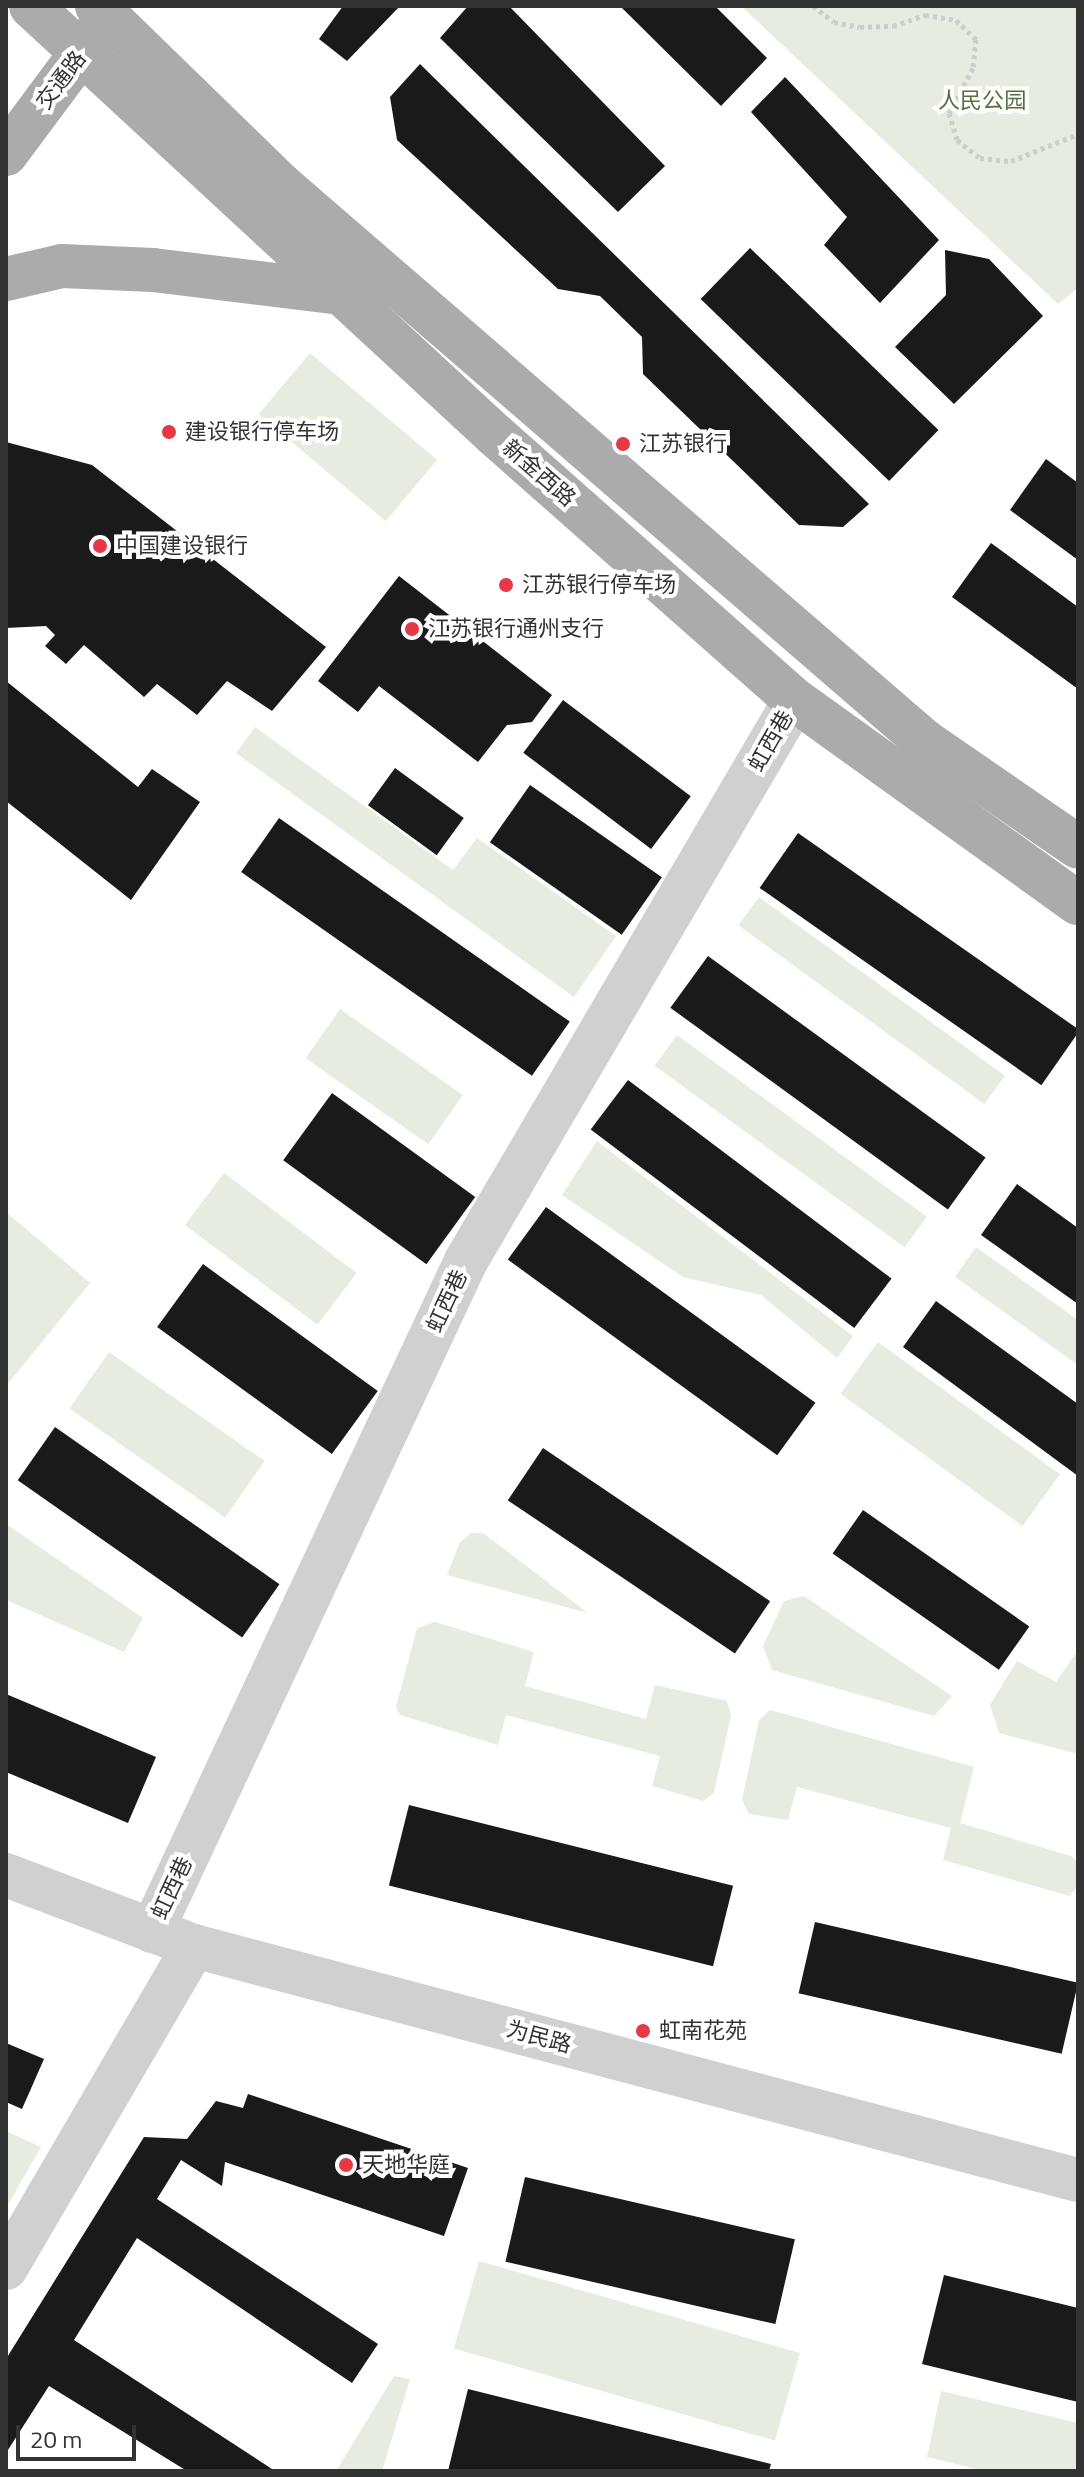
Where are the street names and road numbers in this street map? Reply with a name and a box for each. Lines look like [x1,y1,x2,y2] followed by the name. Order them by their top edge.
[31,46,91,114] street label: 交通路
[497,434,581,512] street label: 新金西路
[743,706,799,776] street label: 虹西巷
[421,1266,473,1336] street label: 虹西巷
[146,1853,198,1923] street label: 虹西巷
[504,2016,574,2058] street label: 为民路

